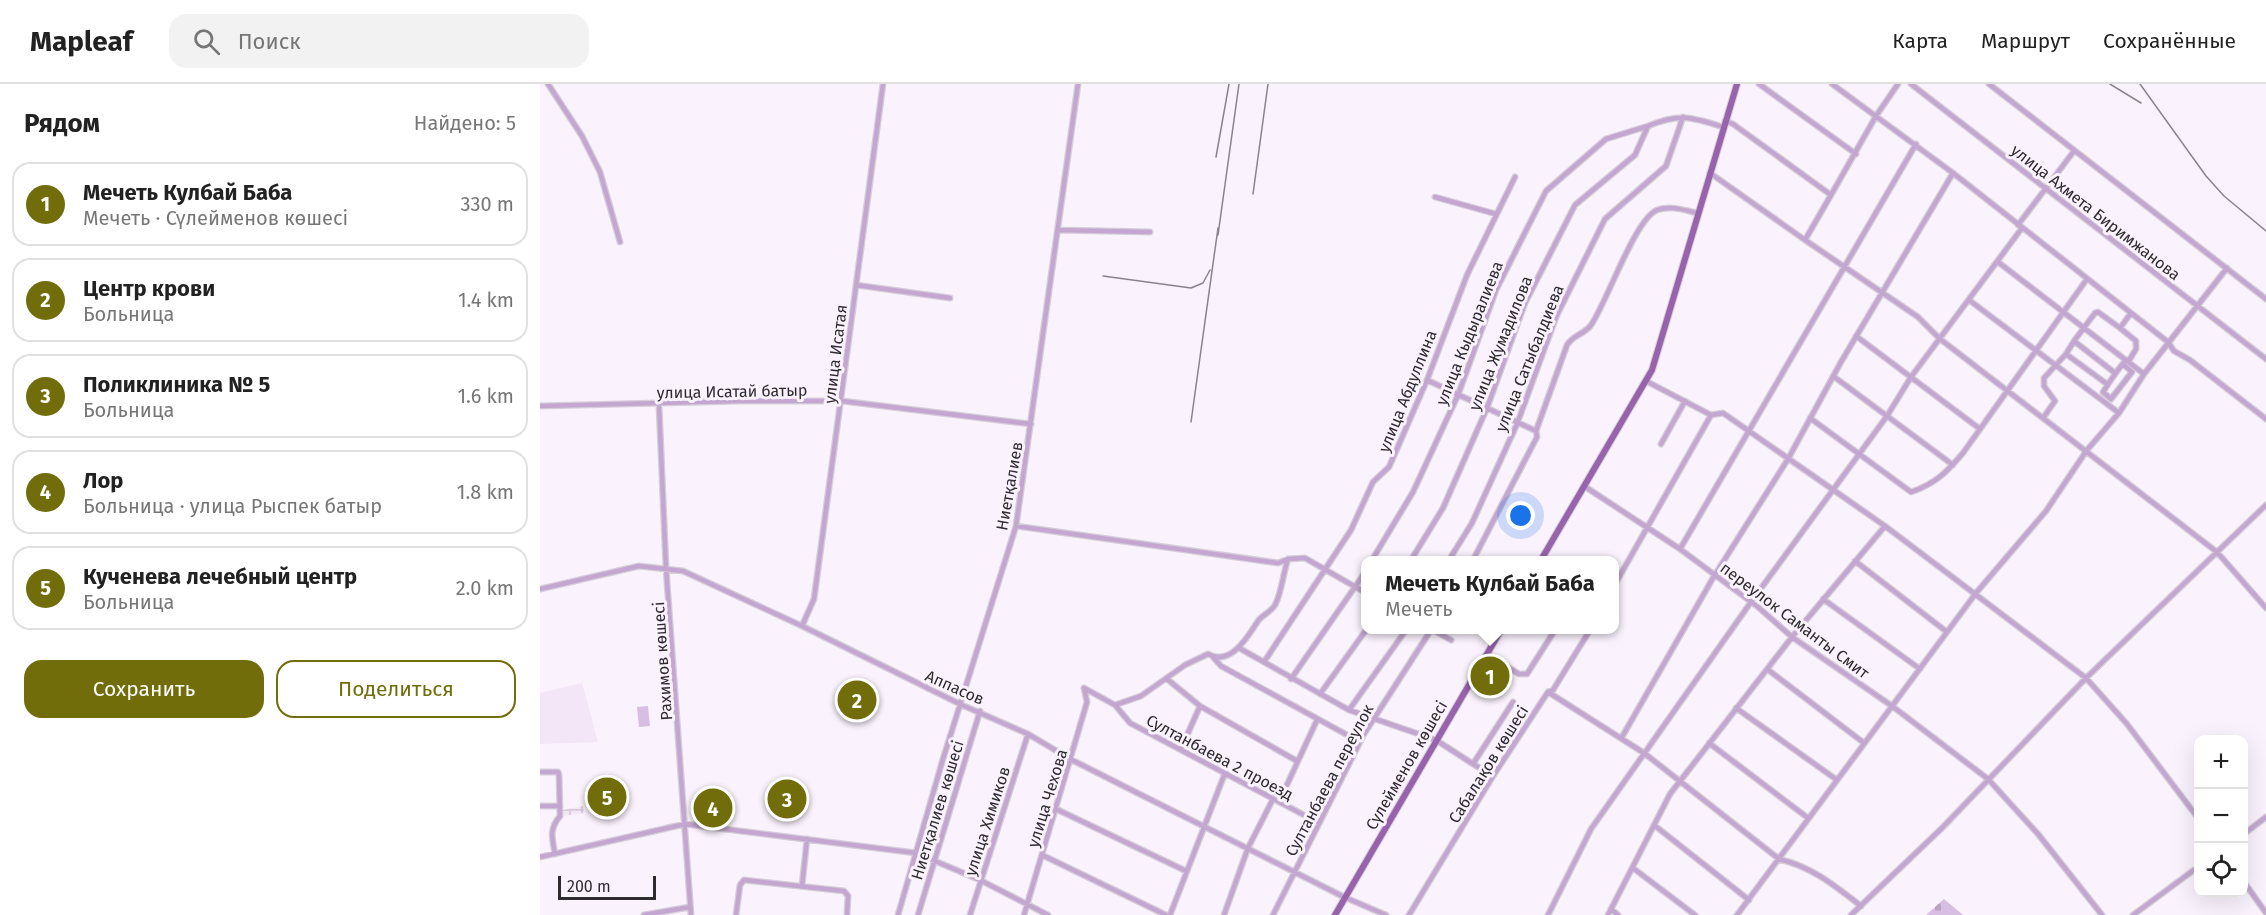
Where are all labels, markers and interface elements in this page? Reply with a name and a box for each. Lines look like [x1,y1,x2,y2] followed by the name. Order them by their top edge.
[169,14,589,68] search box
[30,25,133,58] text: Mapleaf
[190,25,223,58] icon: search
[238,28,301,55] text: Поиск
[1892,28,1948,54] text: Карта
[1981,28,2070,54] text: Маршрут
[2103,28,2236,54] text: Сохранённые
[24,108,100,139] text: Рядом
[414,111,516,135] text: Найдено: 5
[2007,140,2184,284] street label: улица Ахмета Биримжанова
[83,179,292,206] text: Мечеть Кулбай Баба
[41,192,50,216] text: 1
[460,192,514,216] text: 330 m
[83,206,348,230] text: Мечеть · Сүлейменов көшесі
[1432,258,1507,408] street label: улица Кыдыралиева
[1465,273,1536,413] street label: улица Жумадилова
[83,275,215,302] text: Центр крови
[1491,282,1568,434] street label: улица Сатыбалдиева
[40,288,51,312] text: 2
[458,288,514,312] text: 1.4 km
[83,302,174,326] text: Больница
[820,303,851,405] street label: улица Исатая
[1374,327,1441,455] street label: улица Абдуллина
[83,371,270,398] text: Поликлиника № 5
[657,381,808,402] street label: улица Исатай батыр
[40,384,51,408] text: 3
[457,384,514,408] text: 1.6 km
[83,398,174,422] text: Больница
[992,440,1027,532] street label: Ниетқалиев
[83,467,123,494] text: Лор
[40,480,51,504] text: 4
[457,480,514,504] text: 1.8 km
[83,494,382,518] text: Больница · улица Рыспек батыр
[1506,501,1535,530] your location
[1361,556,1619,634] popup
[1717,558,1873,683] street label: переулок Саманты Смит
[83,563,357,590] text: Кученева лечебный центр
[1385,570,1595,597] text: Мечеть Кулбай Баба
[40,576,51,600] text: 5
[456,576,514,600] text: 2.0 km
[83,590,174,614] text: Больница
[1385,597,1453,621] text: Мечеть
[649,601,676,721] street label: Рахимов көшесі
[1470,654,1510,698] pin: 1
[24,660,264,718] button: Сохранить
[276,660,516,718] button: Поделиться
[922,666,987,709] street label: Аппасов
[838,678,876,722] pin: 2
[1362,697,1451,833] street label: Сүлейменов көшесі
[1281,701,1378,859] street label: Султанбаева переулок
[1445,702,1532,827] street label: Сабалақов көшесі
[1143,711,1297,804] street label: Султанбаева 2 проезд
[2194,735,2248,897] map controls
[2194,735,2248,789] button: +
[907,738,968,882] street label: Ниетқалиев көшесі
[1024,747,1071,850] street label: улица Чехова
[961,764,1014,878] street label: улица Химиков
[588,774,626,820] pin: 5
[768,776,806,822] pin: 3
[694,786,732,830] pin: 4
[2194,789,2248,843] button: −
[2194,843,2248,897] button: locate
[558,873,656,900] scale bar
[567,877,611,896] text: 200 m

